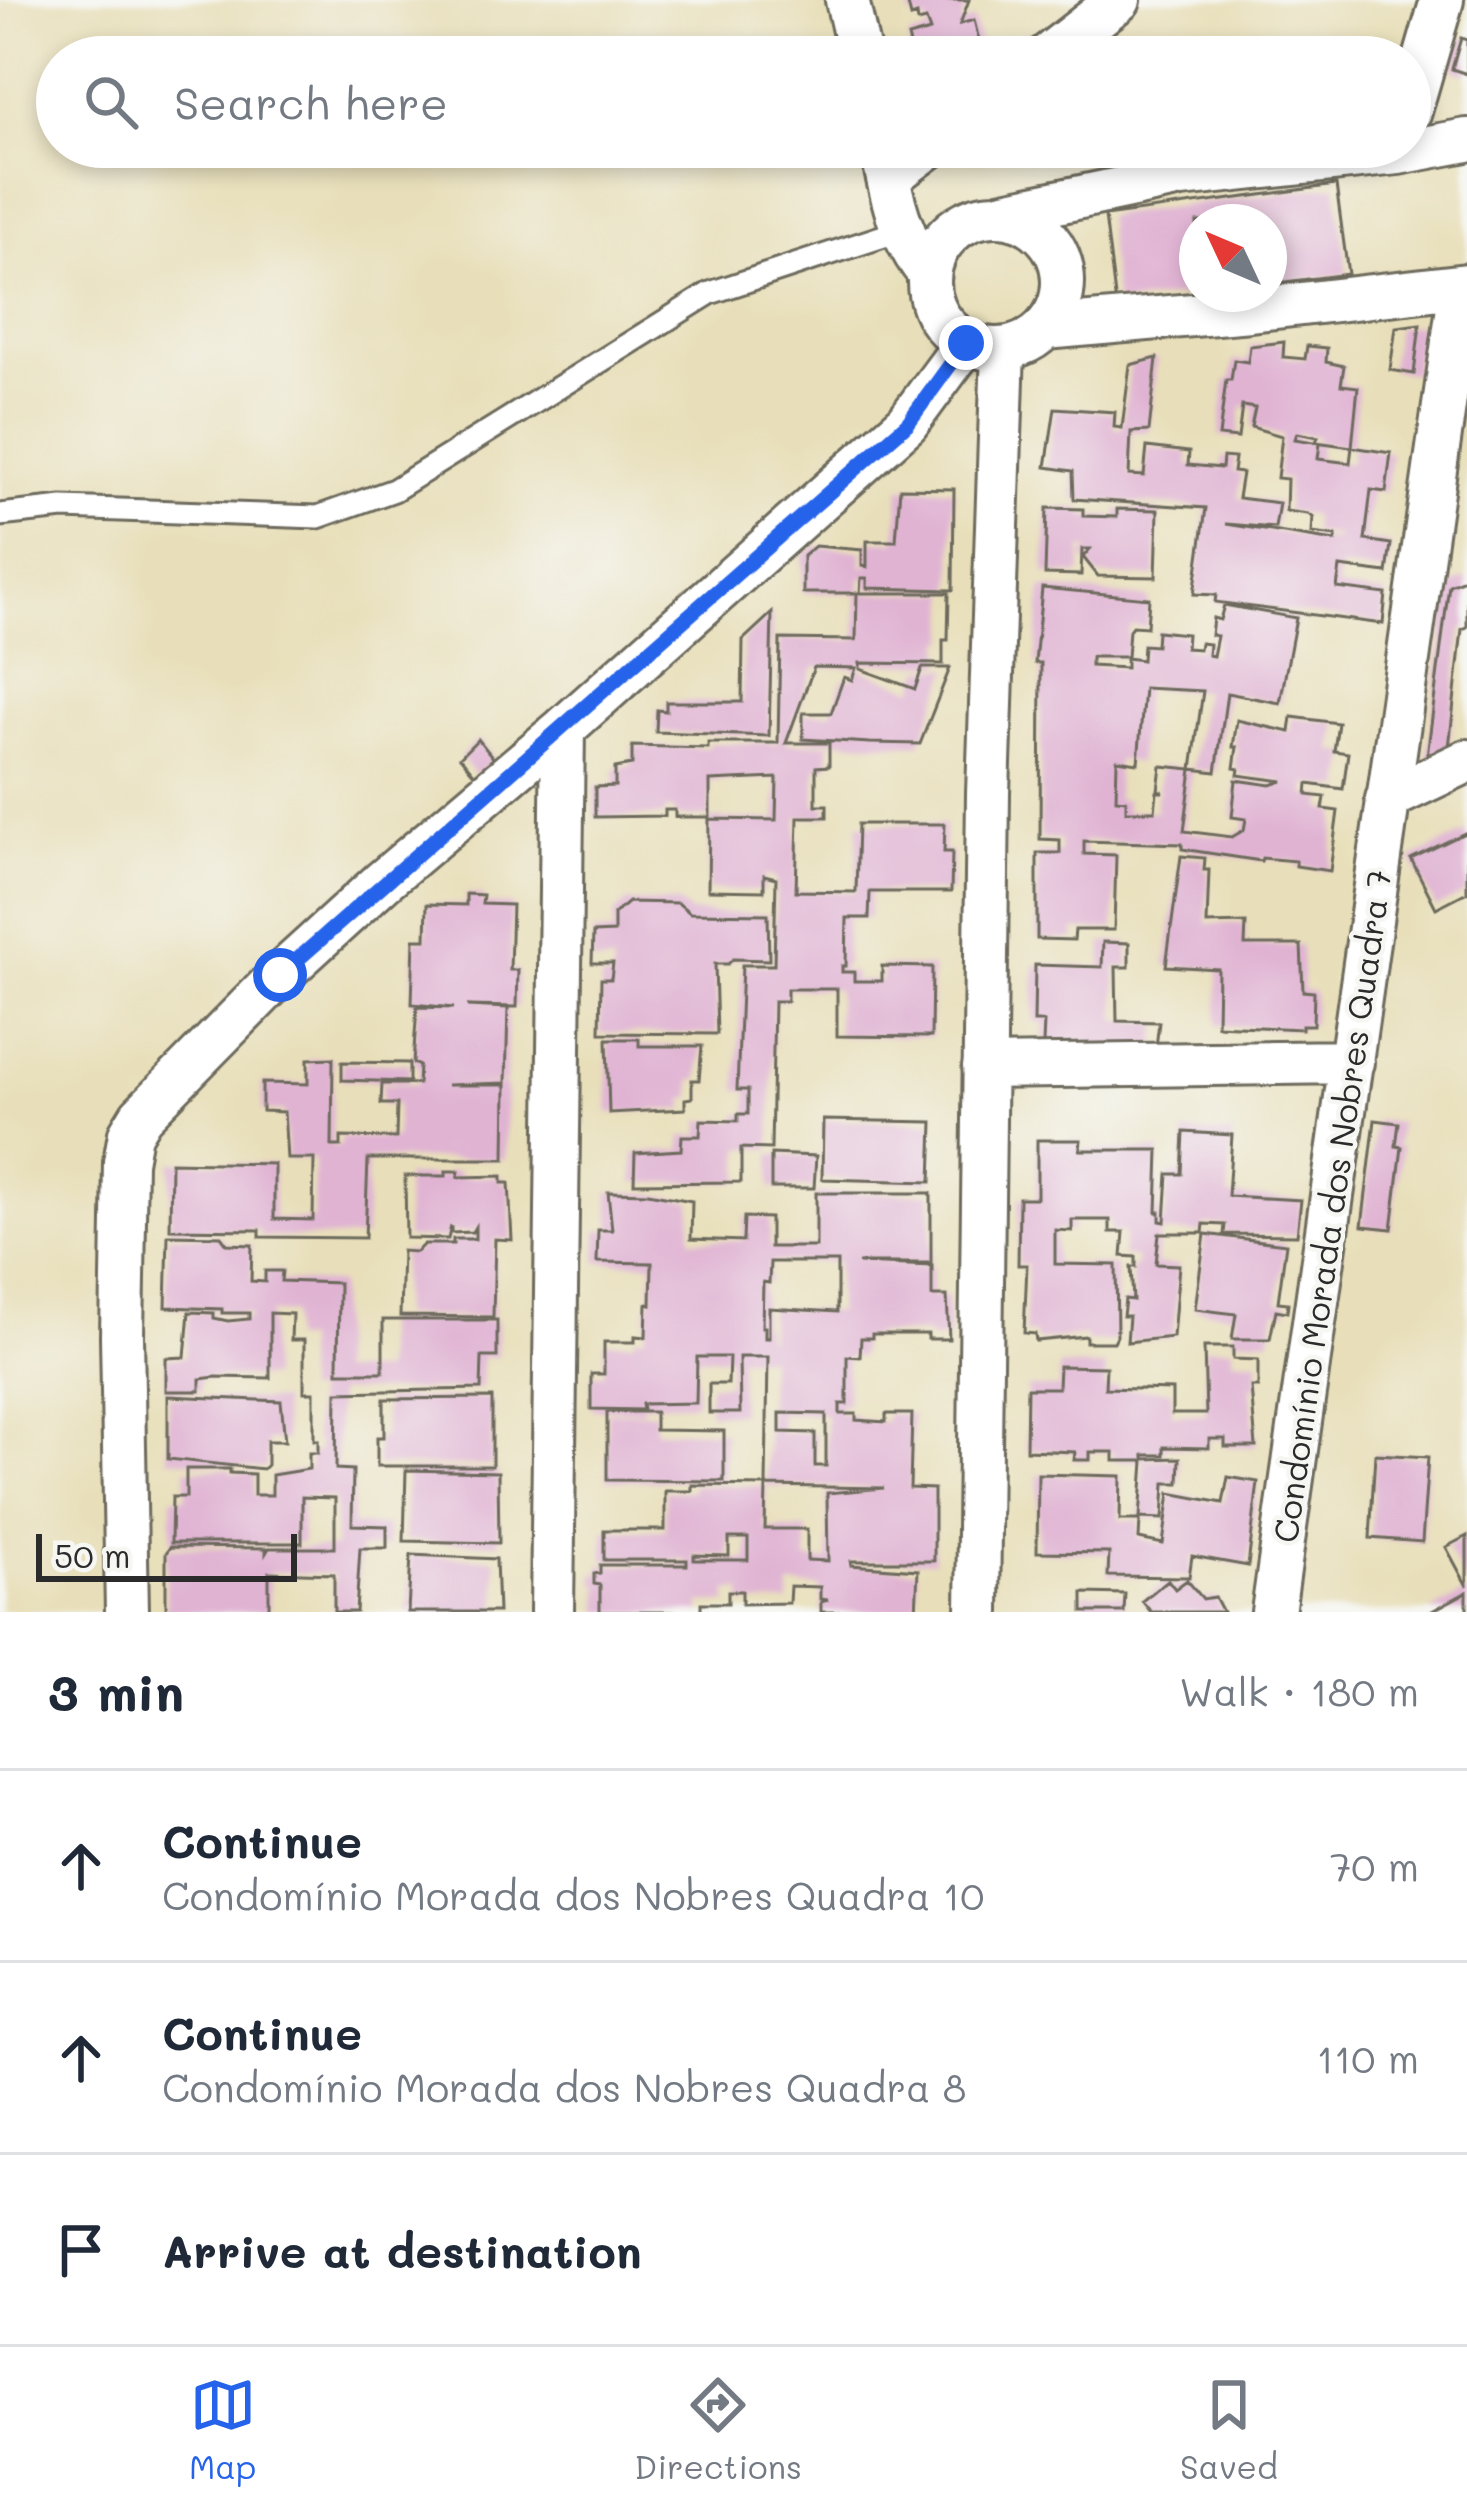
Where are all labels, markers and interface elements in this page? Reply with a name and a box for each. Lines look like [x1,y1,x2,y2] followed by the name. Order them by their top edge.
[36,36,1431,168] search box
[78,69,144,135] icon: search
[174,73,448,131] text: Search here
[1179,204,1287,312] north arrow
[939,316,993,370] route end
[1262,867,1400,1545] street label: Condomínio Morada dos Nobres Quadra 7
[253,948,307,1002] route start
[36,1528,297,1581] scale bar
[54,1533,130,1576] text: 50 m
[48,1657,184,1724] text: 3 min
[1179,1665,1419,1716] text: Walk · 180 m
[162,1811,362,1869] text: Continue
[48,1833,114,1899] icon: ahead
[1330,1840,1419,1891] text: 70 m
[162,1869,984,1920] text: Condomínio Morada dos Nobres Quadra 10
[162,2003,362,2061] text: Continue
[48,2025,114,2091] icon: ahead
[1317,2032,1419,2083] text: 110 m
[162,2061,966,2112] text: Condomínio Morada dos Nobres Quadra 8
[48,2217,114,2283] icon: arrive
[162,2221,642,2279] text: Arrive at destination
[189,2372,256,2487] tab: Map
[634,2372,802,2487] tab: Directions
[1180,2372,1278,2487] tab: Saved

